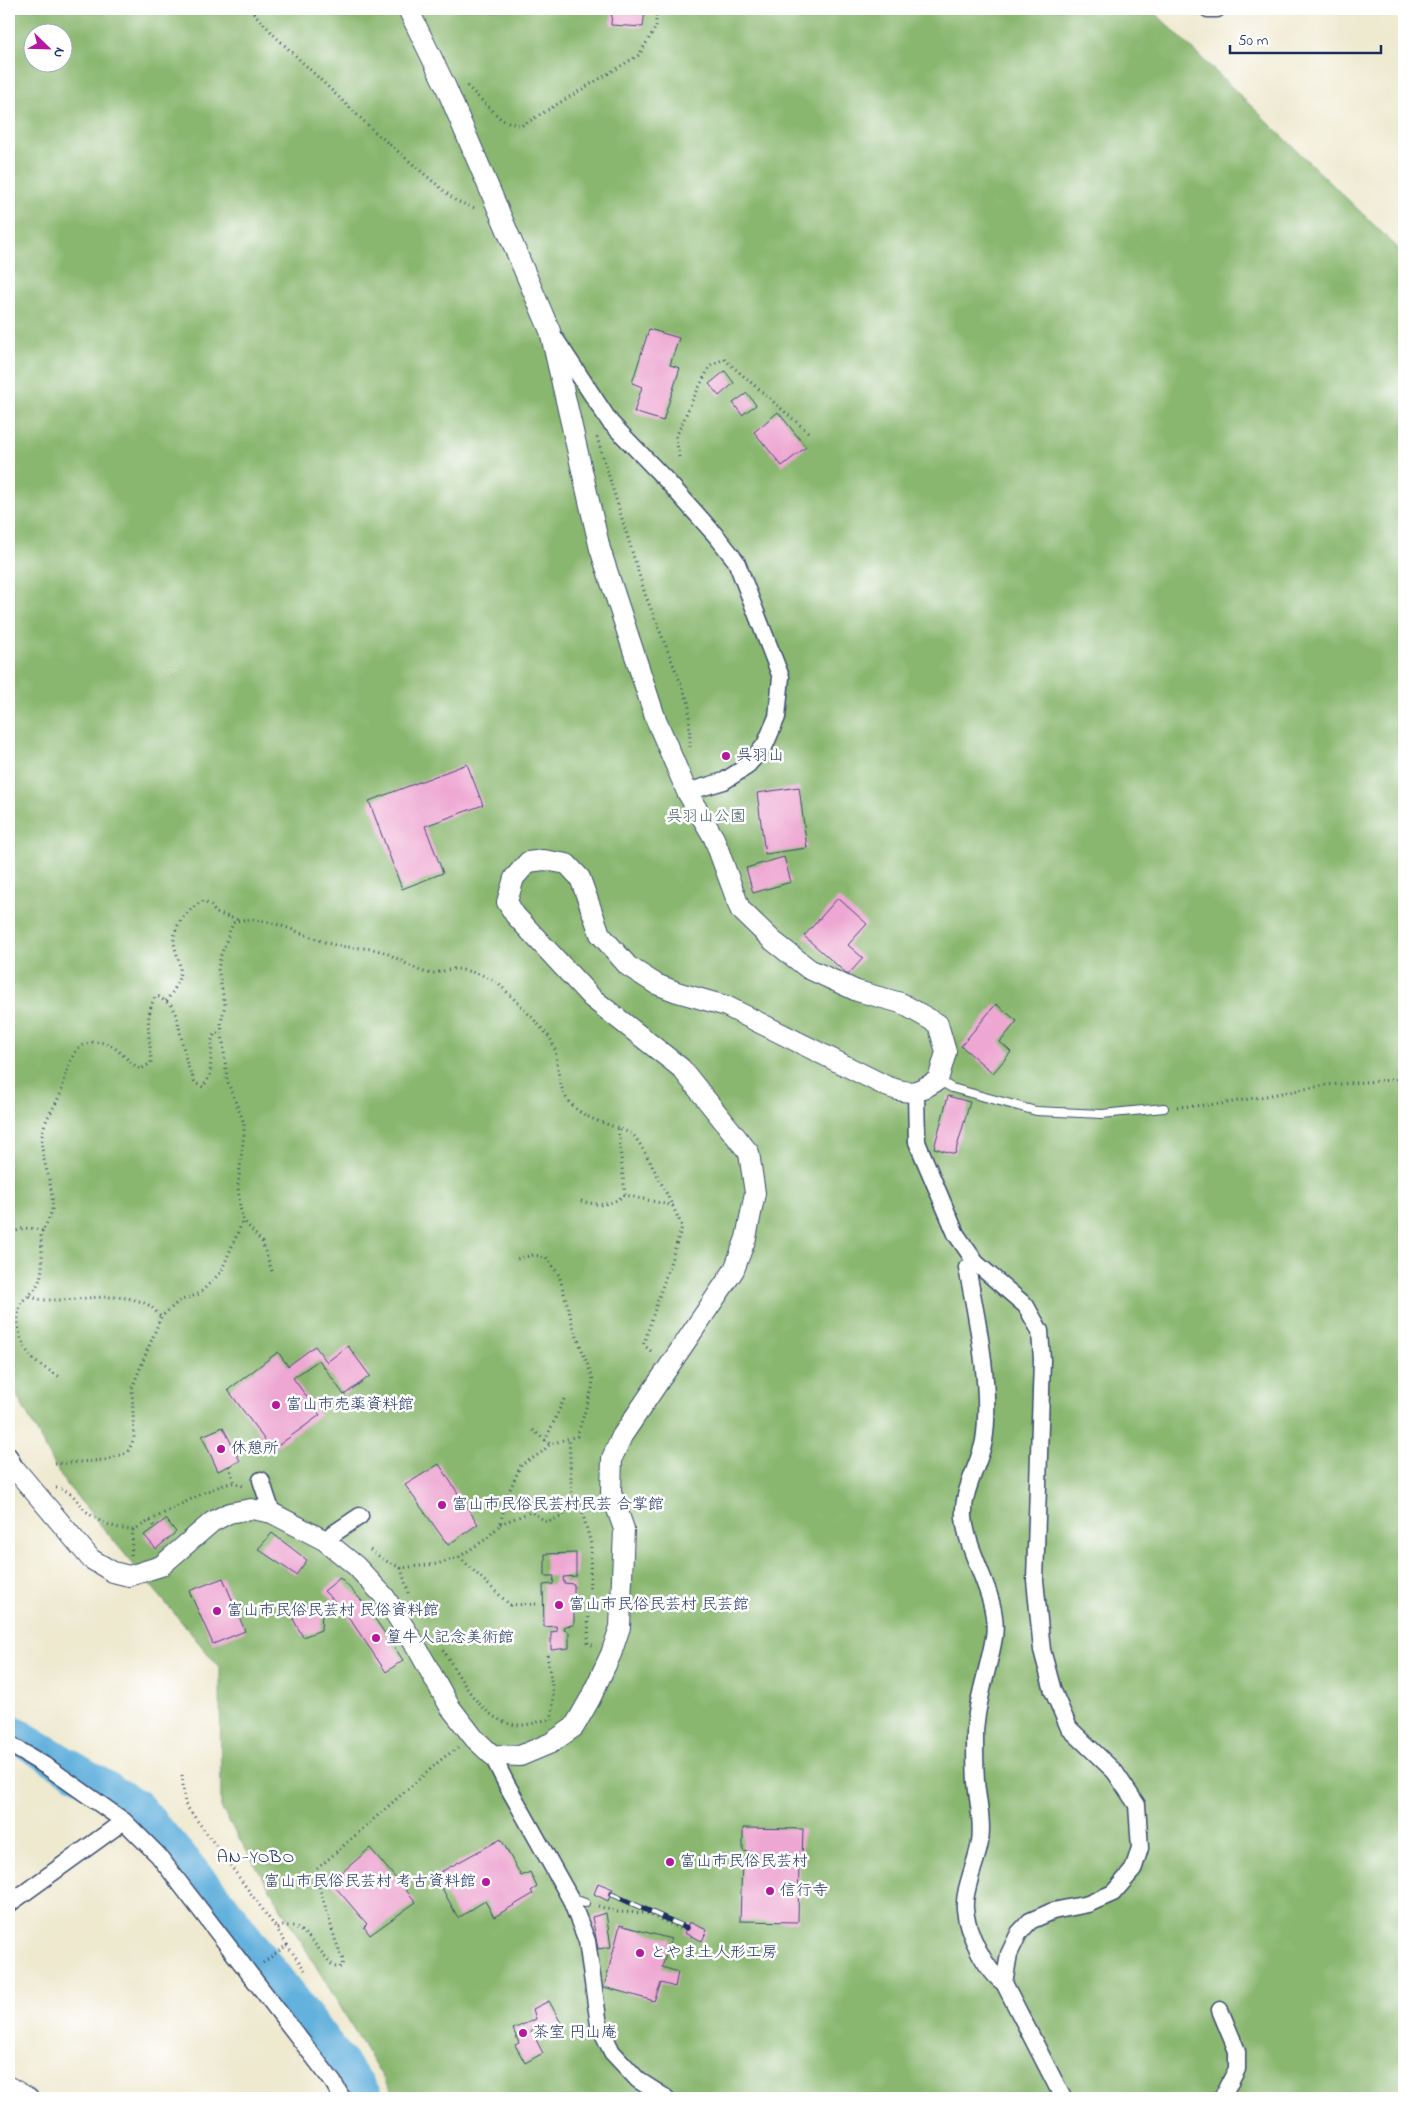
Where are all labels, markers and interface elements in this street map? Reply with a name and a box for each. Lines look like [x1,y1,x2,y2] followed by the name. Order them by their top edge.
[22,22,72,72] north arrow
[1230,22,1382,54] scale bar
[1238,30,1269,52] text: 50 m
[47,44,70,61] text: N
[736,744,784,768] place label: 呉羽山
[720,750,732,762] marker: 呉羽山
[666,805,746,829] park label: 呉羽山公園
[286,1393,414,1417] place label: 富山市売薬資料館
[270,1399,282,1411] marker: 富山市売薬資料館
[231,1437,279,1461] place label: 休憩所
[215,1443,227,1455] marker: 休憩所
[452,1493,664,1517] place label: 富山市民俗民芸村民芸 合掌館
[436,1499,448,1511] marker: 富山市民俗民芸村民芸 合掌館
[569,1593,749,1617] place label: 富山市民俗民芸村 民芸館
[227,1599,439,1623] place label: 富山市民俗民芸村 民俗資料館
[553,1599,565,1611] marker: 富山市民俗民芸村 民芸館
[211,1605,223,1617] marker: 富山市民俗民芸村 民俗資料館
[386,1626,514,1650] place label: 篁牛人記念美術館
[370,1632,382,1644] marker: 篁牛人記念美術館
[217,1845,295,1871] district label: AN-YOBO
[680,1850,808,1874] place label: 富山市民俗民芸村
[664,1856,676,1868] marker: 富山市民俗民芸村
[264,1870,476,1894] place label: 富山市民俗民芸村 考古資料館
[480,1876,492,1888] marker: 富山市民俗民芸村 考古資料館
[780,1879,828,1903] place label: 信行寺
[764,1885,776,1897] marker: 信行寺
[650,1941,778,1965] place label: とやま土人形工房
[634,1947,646,1959] marker: とやま土人形工房
[533,2021,617,2045] place label: 茶室 円山庵
[517,2027,529,2039] marker: 茶室 円山庵

